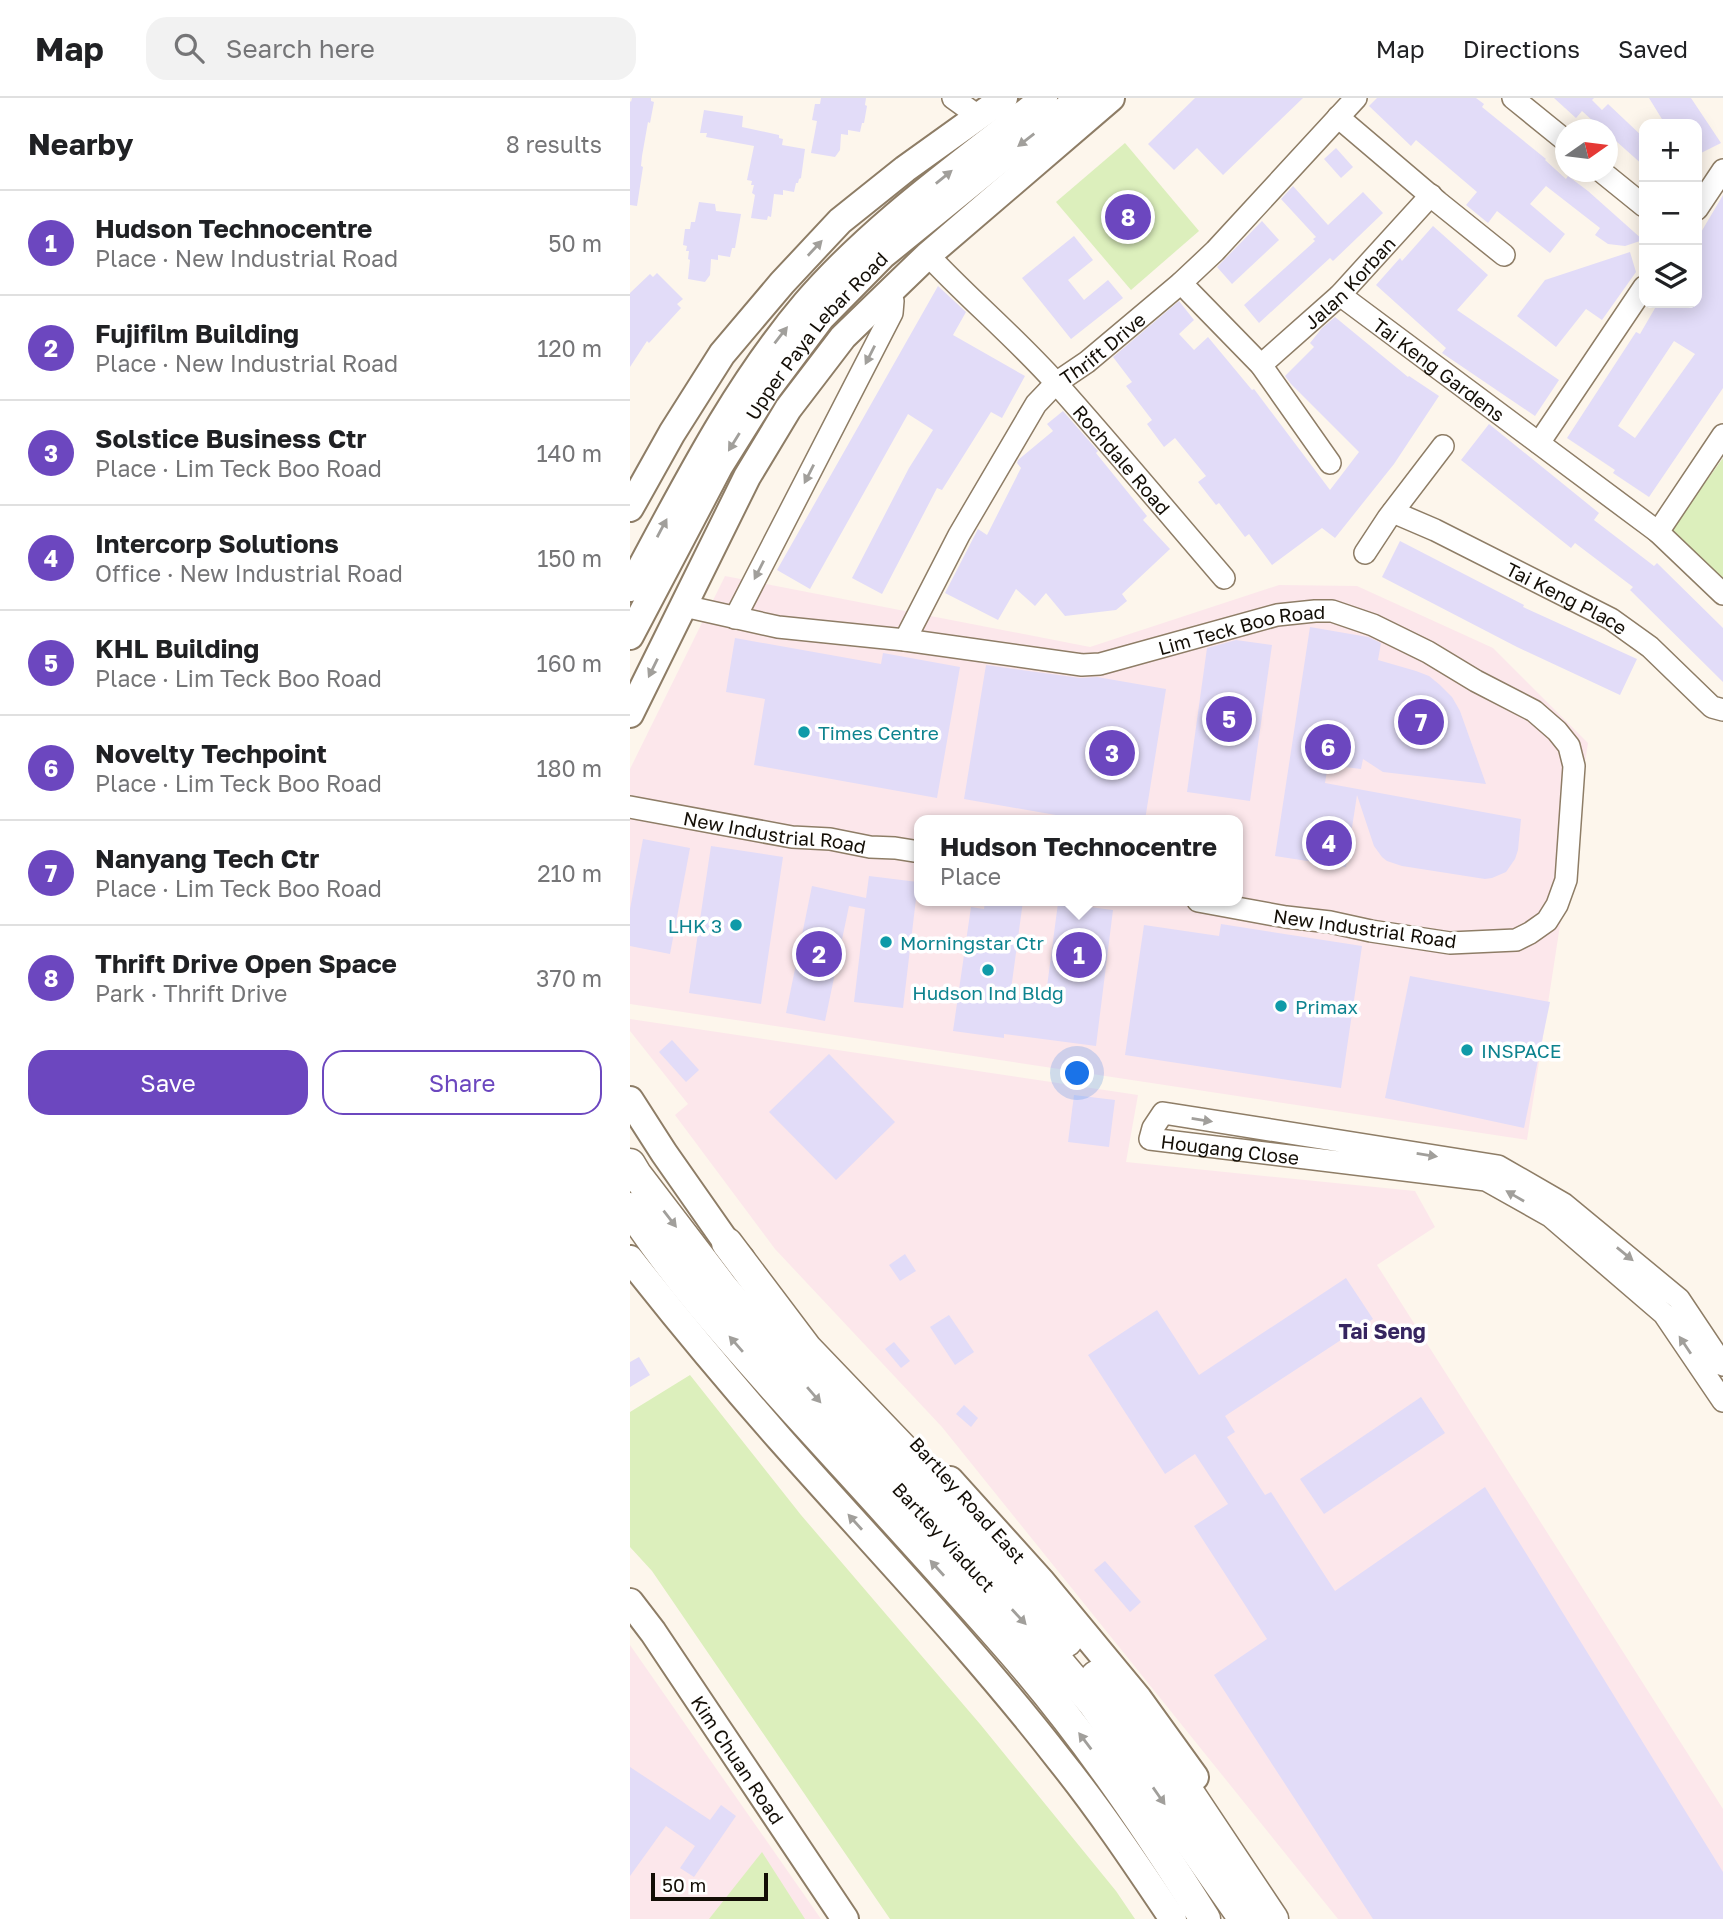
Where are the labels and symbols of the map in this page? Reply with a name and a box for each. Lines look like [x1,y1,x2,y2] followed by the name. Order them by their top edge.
[1555,119,1618,182] north arrow
[1017,132,1035,147] one-way arrow
[936,170,953,185] one-way arrow
[1105,191,1151,243] pin: 8
[1299,231,1399,333] street label: Jalan Korban
[806,240,822,257] one-way arrow
[740,246,892,424] street label: Upper Paya Lebar Road
[1055,307,1149,389] street label: Thrift Drive
[1369,313,1510,426] street label: Tai Keng Gardens
[774,326,789,344] one-way arrow
[865,345,876,365] one-way arrow
[1069,400,1176,519] street label: Rochdale Road
[728,433,741,452] one-way arrow
[803,464,814,484] one-way arrow
[657,518,668,538] one-way arrow
[1503,557,1632,639] street label: Tai Keng Place
[754,561,766,581] one-way arrow
[1155,600,1325,659] street label: Lim Teck Boo Road
[647,658,658,678] one-way arrow
[1206,693,1252,745] pin: 5
[1398,696,1444,748] pin: 7
[818,721,939,744] place label: Times Centre
[1305,721,1351,773] pin: 6
[796,724,812,740] marker: Times Centre
[1089,727,1135,779] pin: 3
[682,806,868,857] street label: New Industrial Road
[1306,817,1352,869] pin: 4
[1272,904,1458,952] street label: New Industrial Road
[668,914,722,937] place label: LHK 3
[728,917,744,933] marker: LHK 3
[796,928,842,980] pin: 2
[1056,929,1102,981] pin: 1
[900,931,1044,954] place label: Morningstar Ctr
[878,934,894,950] marker: Morningstar Ctr
[980,962,996,978] marker: Hudson Ind Bldg
[912,981,1064,1004] place label: Hudson Ind Bldg
[1295,995,1358,1018] place label: Primax
[1273,998,1289,1014] marker: Primax
[1481,1039,1561,1062] place label: INSPACE
[1459,1042,1475,1058] marker: INSPACE
[1060,1056,1094,1090] your location
[1191,1114,1213,1125] one-way arrow
[1160,1129,1301,1169] street label: Hougang Close
[1416,1150,1438,1161] one-way arrow
[1506,1190,1525,1202] one-way arrow
[663,1210,678,1228] one-way arrow
[1616,1247,1634,1262] one-way arrow
[1338,1318,1426,1344] district label: Tai Seng
[728,1335,744,1353] one-way arrow
[1678,1336,1692,1354] one-way arrow
[806,1387,822,1404] one-way arrow
[905,1432,1031,1568] street label: Bartley Road East
[888,1477,1001,1596] street label: Bartley Viaduct
[847,1513,863,1531] one-way arrow
[929,1559,945,1577] one-way arrow
[1010,1608,1026,1625] one-way arrow
[687,1691,789,1828] street label: Kim Chuan Road
[1077,1732,1092,1750] one-way arrow
[1151,1787,1165,1805] one-way arrow
[651,1870,768,1902] scale bar

